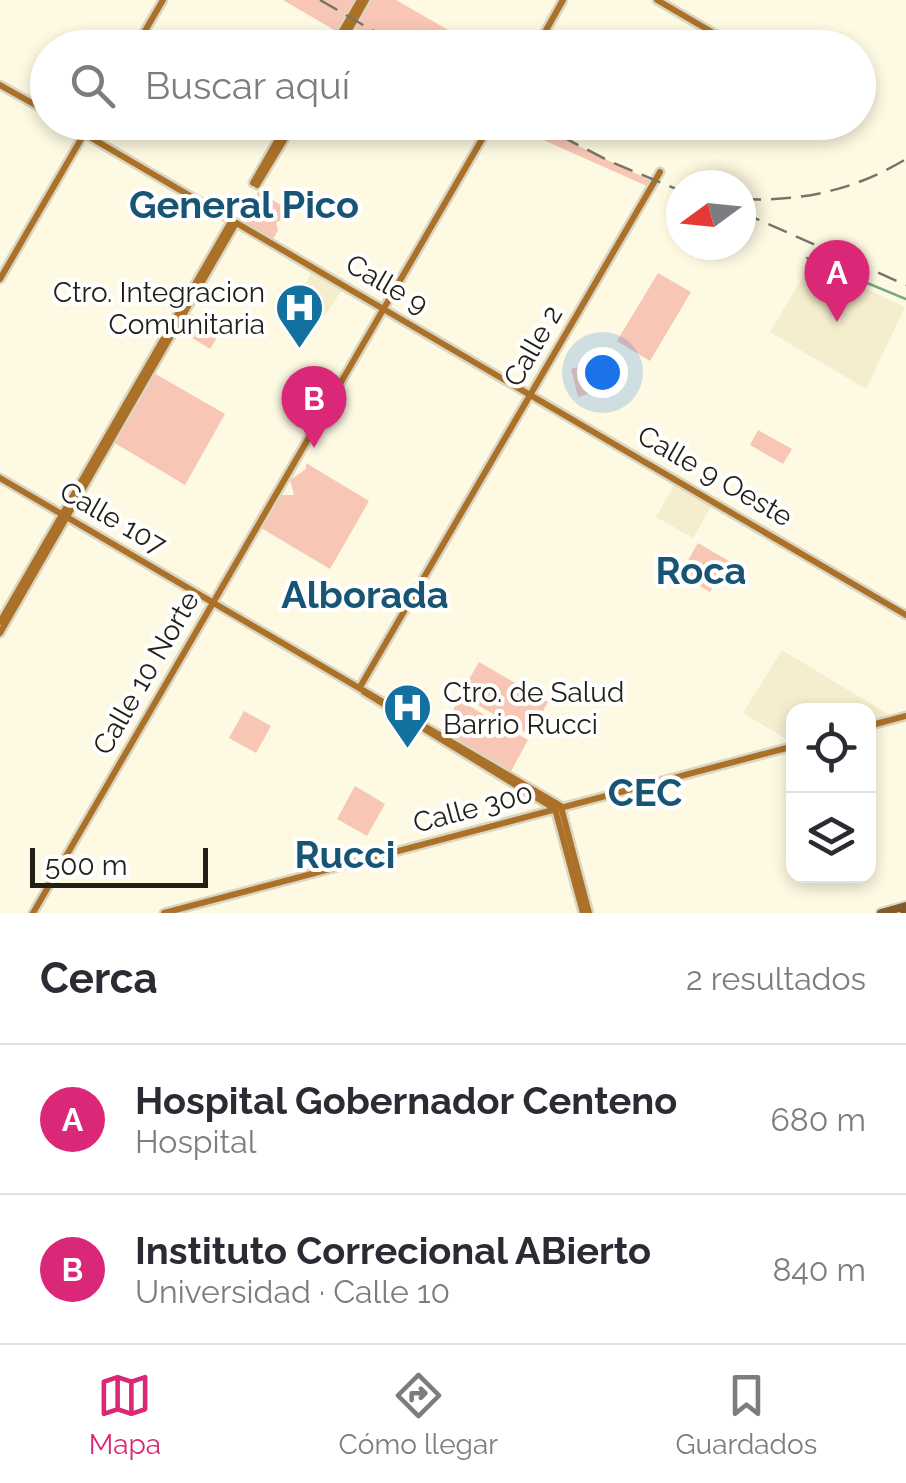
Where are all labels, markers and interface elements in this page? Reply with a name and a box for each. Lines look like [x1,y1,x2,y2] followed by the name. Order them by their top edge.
[30,30,876,140] search box
[65,58,120,113] icon: search
[145,63,350,108] text: Buscar aquí
[666,170,756,260] north arrow
[129,182,359,227] district label: General Pico
[804,240,870,322] pin: A
[340,247,434,321] street label: Calle 9
[53,276,265,341] place label: Ctro. Integracion Comunitaria
[274,282,326,350] hospital icon: Ctro. Integracion Comunitaria
[497,300,569,392] street label: Calle 2
[577,347,628,398] your location
[282,366,346,448] pin: B
[632,418,798,534] street label: Calle 9 Oeste
[54,474,172,562] street label: Calle 107
[656,548,746,593] district label: Roca
[281,572,449,617] district label: Alborada
[86,586,206,760] street label: Calle 10 Norte
[443,676,624,741] place label: Ctro. de Salud Barrio Rucci
[382,682,434,750] hospital icon: Ctro. de Salud Barrio Rucci
[786,703,876,883] map controls
[786,703,876,793] button: locate
[608,770,682,815] district label: CEC
[410,776,536,840] street label: Calle 300
[786,793,876,883] button: layers
[295,832,395,877] district label: Rucci
[30,843,208,888] scale bar
[45,849,127,882] text: 500 m
[40,954,158,1003] text: Cerca
[686,960,866,997] text: 2 resultados
[135,1078,677,1123] text: Hospital Gobernador Centeno
[62,1101,83,1138] text: A
[771,1101,866,1138] text: 680 m
[135,1123,256,1160] text: Hospital
[135,1228,651,1273] text: Instituto Correcional ABierto
[62,1251,83,1288] text: B
[772,1251,866,1288] text: 840 m
[135,1273,450,1310] text: Universidad · Calle 10
[89,1368,161,1461] tab: Mapa
[339,1368,498,1461] tab: Cómo llegar
[676,1368,817,1461] tab: Guardados

